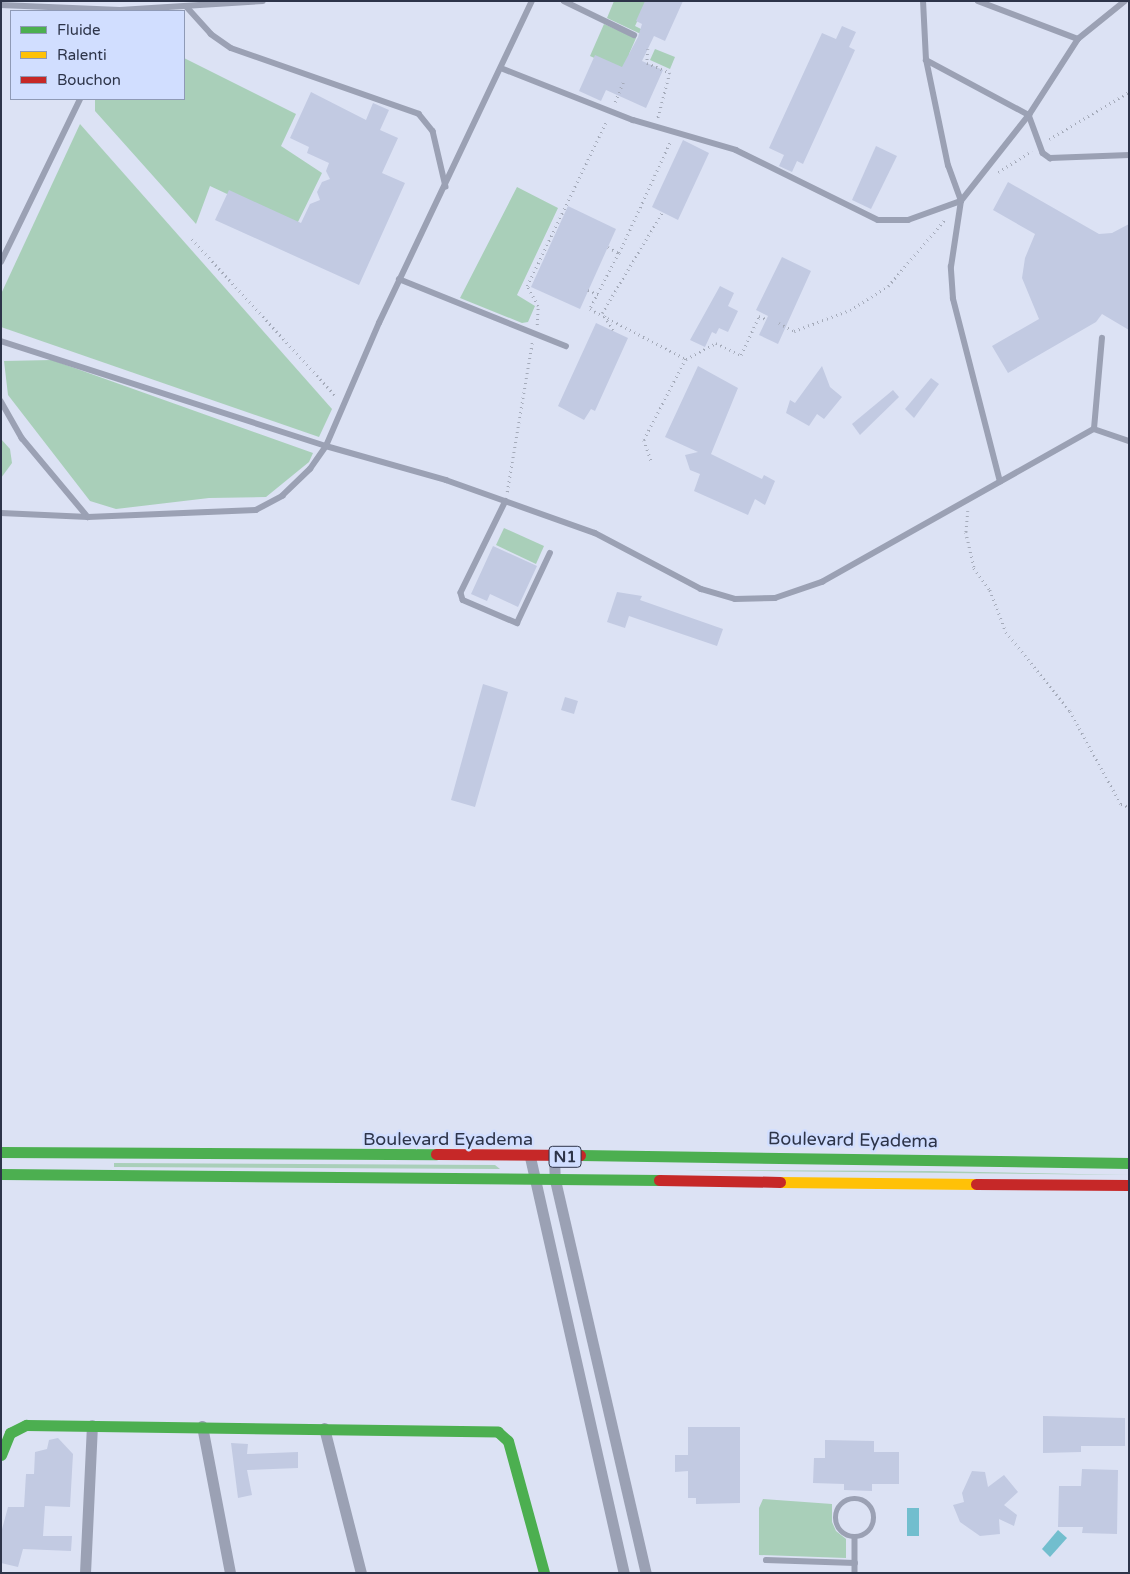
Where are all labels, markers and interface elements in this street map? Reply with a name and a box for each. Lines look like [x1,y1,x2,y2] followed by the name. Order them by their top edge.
[10,10,185,100] legend
[57,21,101,39] text: Fluide
[57,46,107,64] text: Ralenti
[57,71,121,89] text: Bouchon
[363,1128,533,1150] street label: Boulevard Eyadema
[768,1128,938,1152] street label: Boulevard Eyadema
[548,1144,582,1170] road number: N1

